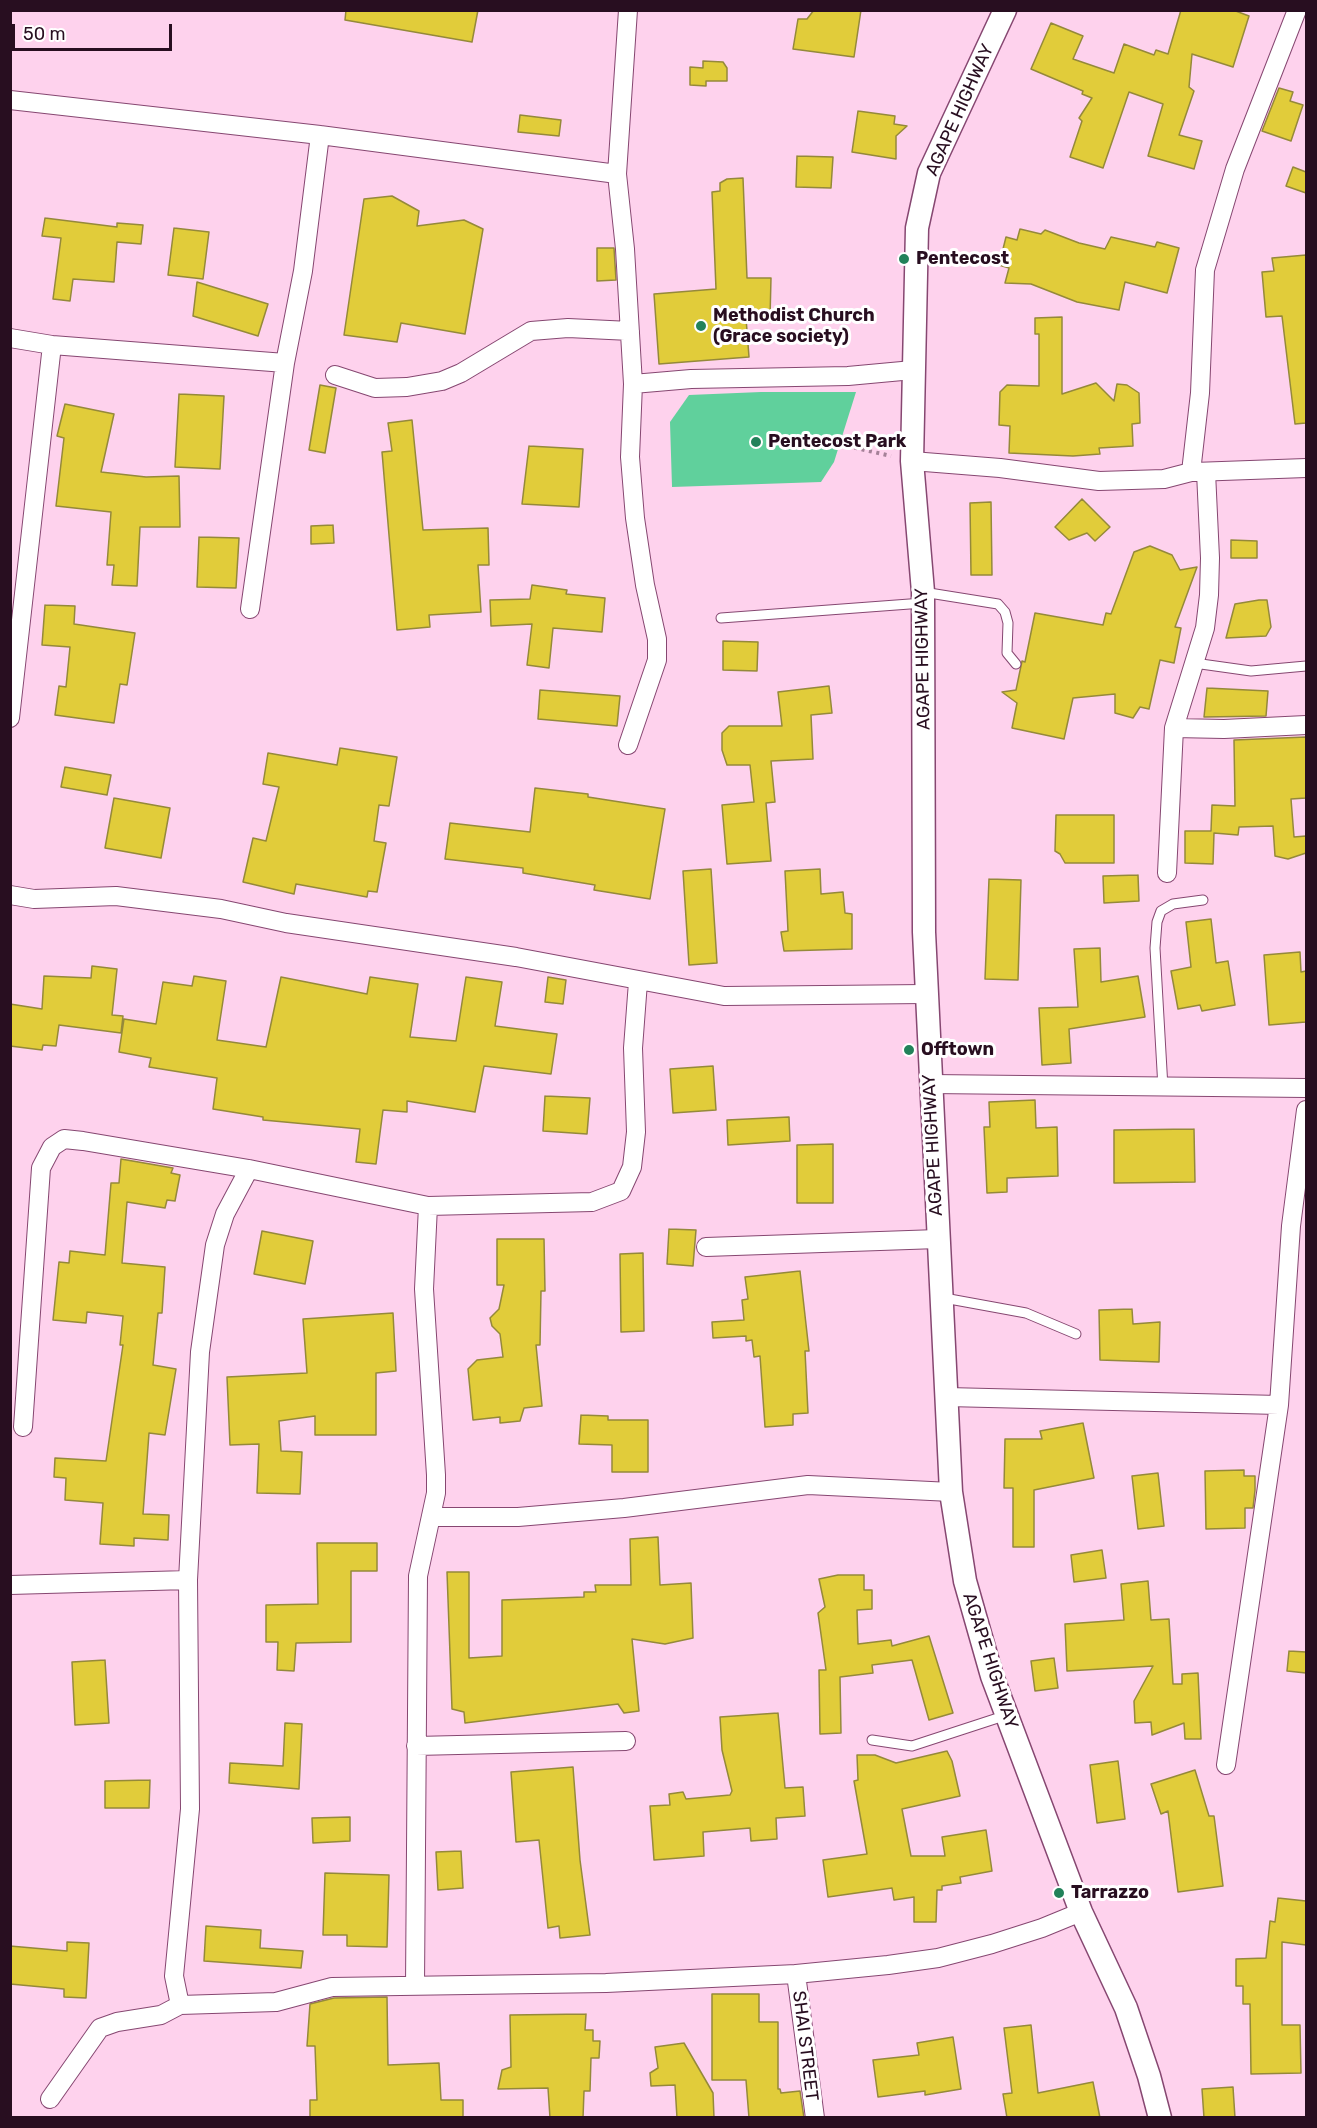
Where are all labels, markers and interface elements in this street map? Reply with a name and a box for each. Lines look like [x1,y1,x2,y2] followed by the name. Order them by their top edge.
[15,12,176,50] scale bar
[23,23,66,45] text: 50 m
[921,41,999,179] street label: AGAPE HIGHWAY
[916,248,1009,270] place label: Pentecost
[897,252,911,266] marker: Pentecost
[713,305,875,348] place label: Methodist Church (Grace society)
[694,319,708,333] marker: Methodist Church (Grace society)
[768,431,906,453] place label: Pentecost Park
[749,435,763,449] marker: Pentecost Park
[911,588,935,730] street label: AGAPE HIGHWAY
[921,1039,994,1061] place label: Offtown
[902,1043,916,1057] marker: Offtown
[918,1074,948,1216] street label: AGAPE HIGHWAY
[958,1590,1022,1732] street label: AGAPE HIGHWAY
[1071,1882,1149,1904] place label: Tarrazzo
[1052,1886,1066,1900] marker: Tarrazzo
[788,1990,822,2102] street label: SHAI STREET

